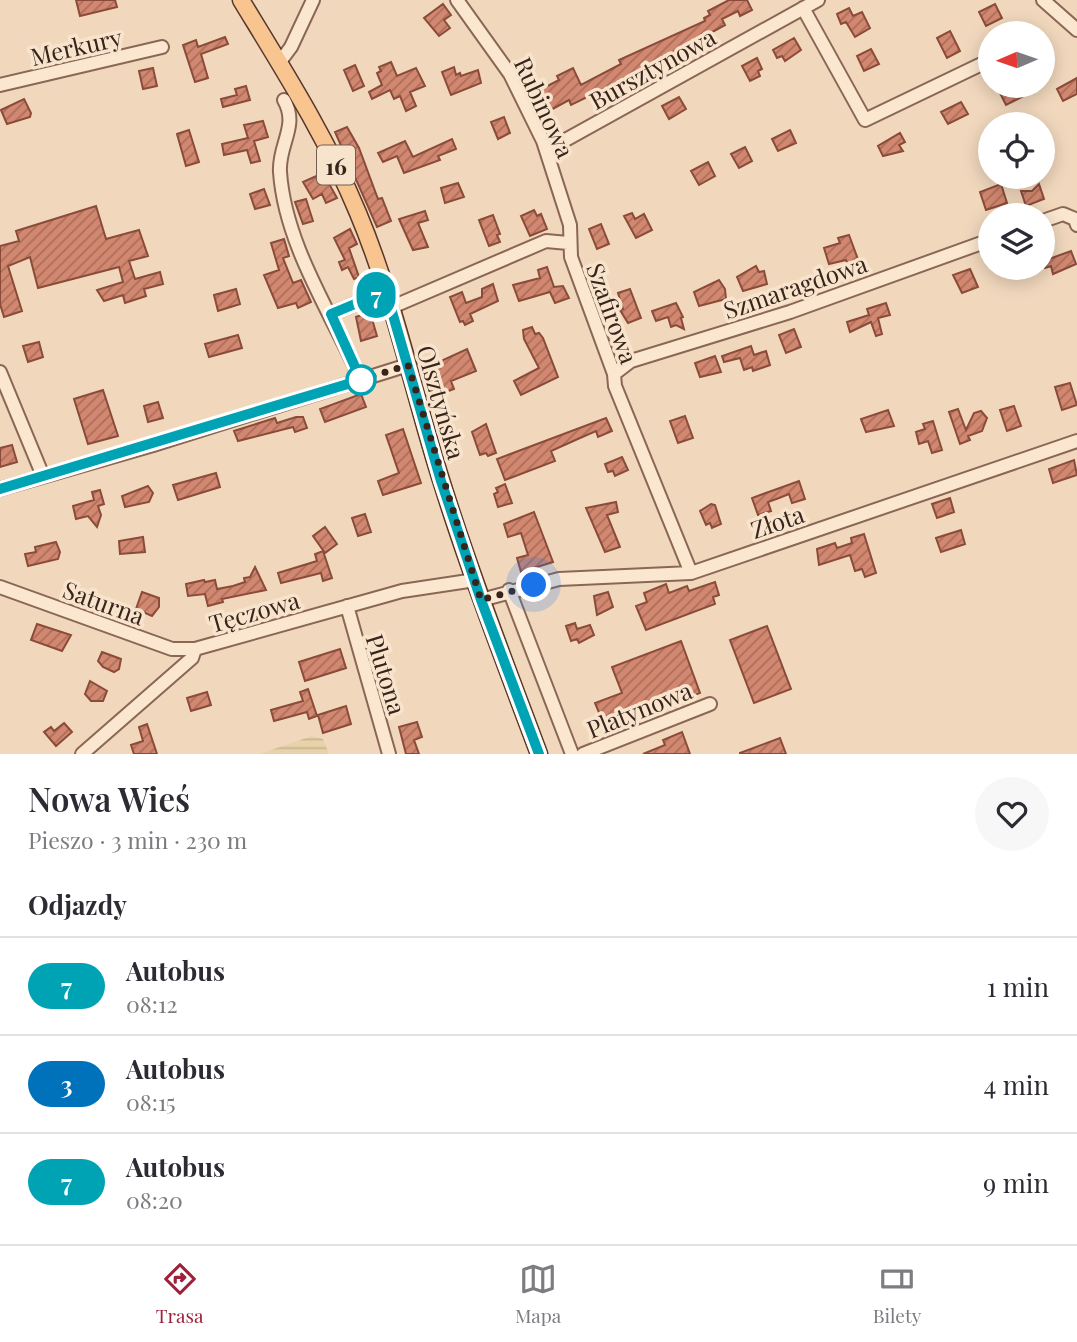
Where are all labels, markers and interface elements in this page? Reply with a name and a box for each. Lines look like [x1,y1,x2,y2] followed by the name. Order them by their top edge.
[27,20,125,72] street label: Merkury
[583,20,721,116] street label: Bursztynowa
[978,21,1055,98] north arrow
[978,21,1055,280] map controls
[508,51,582,163] street label: Rubinowa
[978,112,1055,189] button: locate
[317,146,355,184] road number: 16
[978,203,1055,280] button: layers
[719,246,871,326] street label: Szmaragdowa
[580,258,646,368] street label: Szafirowa
[353,272,399,318] line badge: 7
[371,279,381,311] text: 7
[410,341,474,463] street label: Olsztyńska
[346,365,376,395] unlabelled marker
[746,497,808,545] street label: Złota
[516,567,551,602] your location
[59,573,149,631] street label: Saturna
[205,583,303,639] street label: Tęczowa
[360,630,414,718] street label: Plutona
[582,673,696,745] street label: Platynowa
[28,776,190,820] text: Nowa Wieś
[975,777,1049,851] button: heart
[28,824,247,855] text: Pieszo · 3 min · 230 m
[28,887,127,922] text: Odjazdy
[126,953,225,988] text: Autobus
[987,969,1049,1004] text: 1 min
[61,970,72,1002] text: 7
[126,988,177,1019] text: 08:12
[126,1051,225,1086] text: Autobus
[983,1067,1049,1102] text: 4 min
[61,1068,72,1100] text: 3
[126,1086,176,1117] text: 08:15
[126,1149,225,1184] text: Autobus
[983,1165,1049,1200] text: 9 min
[61,1166,72,1198] text: 7
[126,1184,183,1215] text: 08:20
[156,1260,203,1328] tab: Trasa
[515,1260,561,1328] tab: Mapa
[873,1260,921,1328] tab: Bilety

